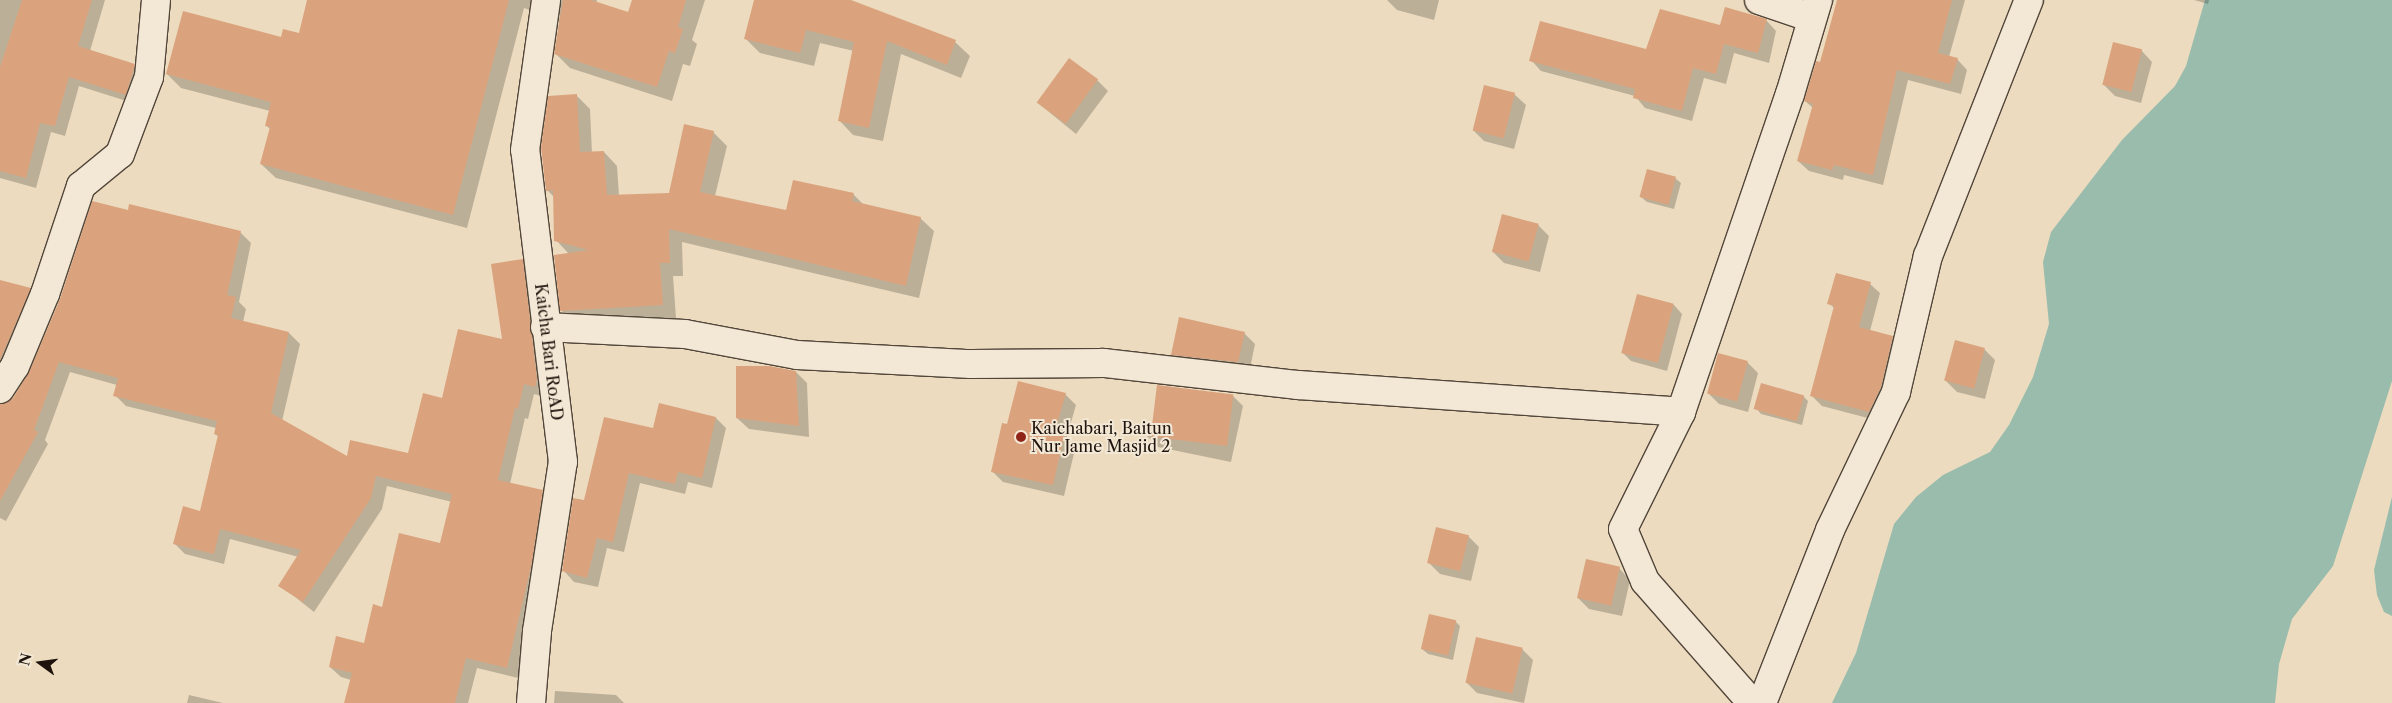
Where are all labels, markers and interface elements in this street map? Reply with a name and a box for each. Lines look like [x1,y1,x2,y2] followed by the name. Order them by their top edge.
[531,282,567,422] street label: Kaicha Bari RoAD
[1031,418,1172,456] place label: Kaichabari, Baitun Nur Jame Masjid 2
[1015,431,1027,443] marker: Kaichabari, Baitun Nur Jame Masjid 2
[15,638,65,688] north arrow
[15,651,36,667] text: N

